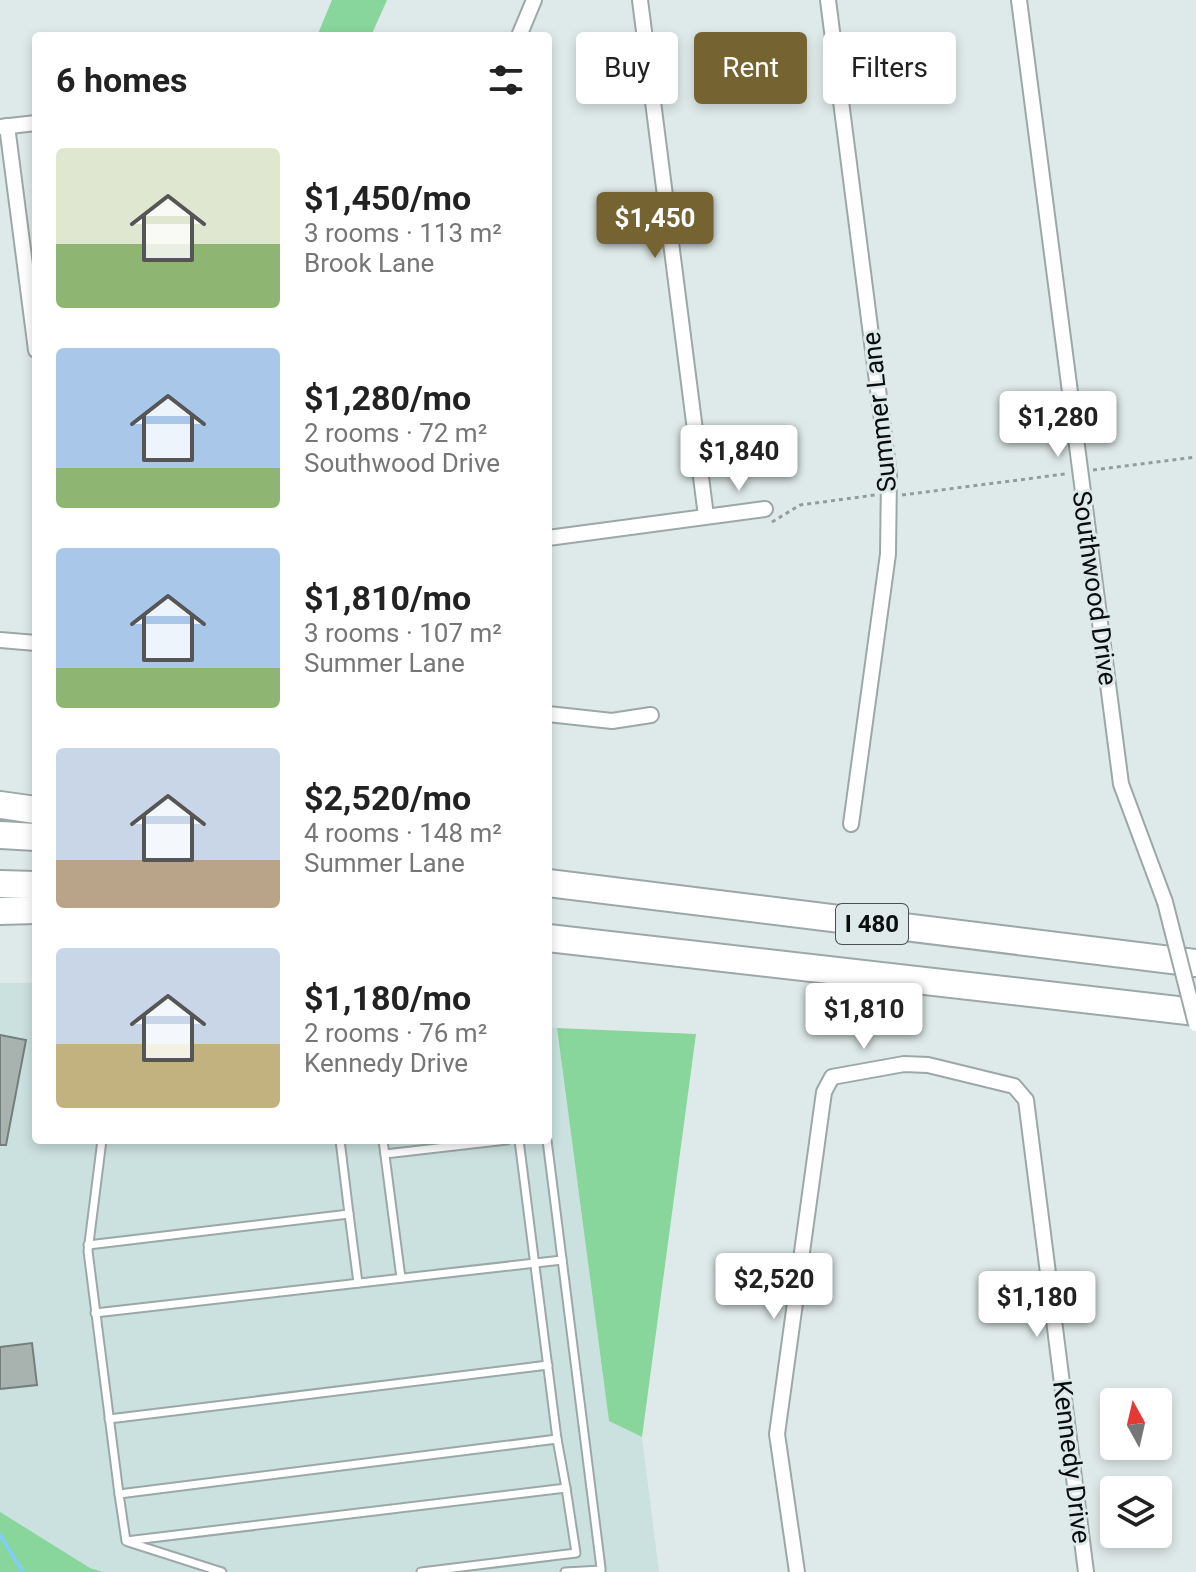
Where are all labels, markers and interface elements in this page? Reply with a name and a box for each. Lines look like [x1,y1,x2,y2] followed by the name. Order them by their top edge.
[576,32,678,104] chip: Buy
[694,32,807,104] chip: Rent
[823,32,956,104] chip: Filters
[484,58,528,102] icon: filters
[56,60,187,100] text: 6 homes
[304,178,471,218] text: $1,450/mo
[120,180,216,276] icon: home
[590,192,720,260] pin: $1,450
[615,203,695,233] text: $1,450
[304,218,502,248] text: 3 rooms · 113 m²
[304,248,434,278] text: Brook Lane
[856,331,902,493] street label: Summer Lane
[304,378,471,418] text: $1,280/mo
[120,380,216,476] icon: home
[993,391,1123,459] pin: $1,280
[1018,402,1098,432] text: $1,280
[304,418,487,448] text: 2 rooms · 72 m²
[674,425,804,493] pin: $1,840
[699,436,779,466] text: $1,840
[304,448,500,478] text: Southwood Drive
[1066,489,1124,687] street label: Southwood Drive
[304,578,471,618] text: $1,810/mo
[120,580,216,676] icon: home
[304,618,502,648] text: 3 rooms · 107 m²
[304,648,465,678] text: Summer Lane
[304,778,471,818] text: $2,520/mo
[120,780,216,876] icon: home
[304,818,502,848] text: 4 rooms · 148 m²
[304,848,465,878] text: Summer Lane
[836,904,908,944] road number: I 480
[304,978,471,1018] text: $1,180/mo
[120,980,216,1076] icon: home
[799,983,929,1051] pin: $1,810
[824,994,904,1024] text: $1,810
[304,1018,487,1048] text: 2 rooms · 76 m²
[304,1048,468,1078] text: Kennedy Drive
[709,1253,839,1321] pin: $2,520
[734,1264,814,1294] text: $2,520
[972,1271,1102,1339] pin: $1,180
[997,1282,1077,1312] text: $1,180
[1047,1379,1097,1545] street label: Kennedy Drive
[1100,1388,1172,1460] north arrow
[1100,1388,1172,1548] map controls
[1100,1476,1172,1548] button: layers

